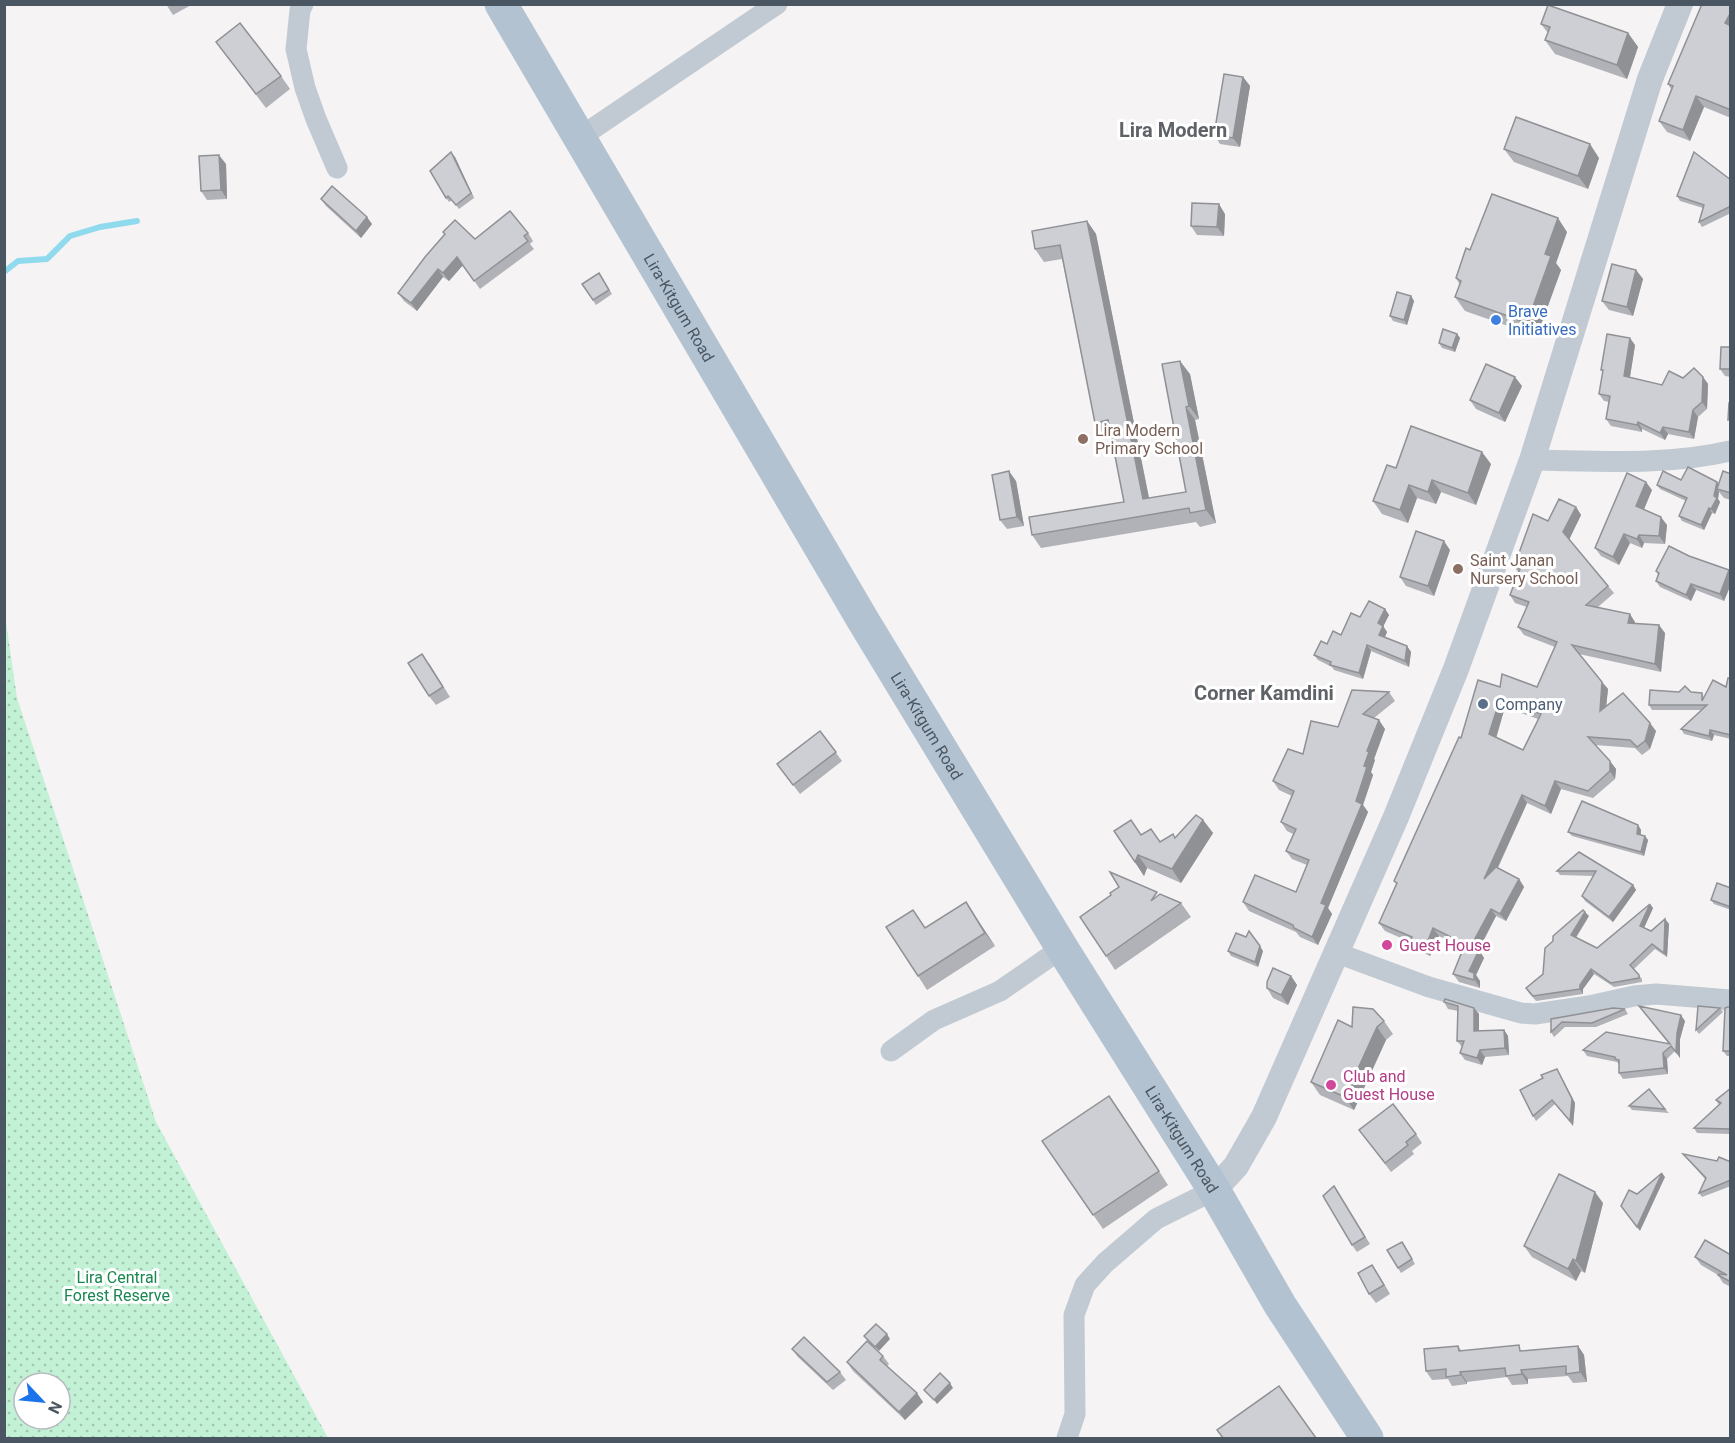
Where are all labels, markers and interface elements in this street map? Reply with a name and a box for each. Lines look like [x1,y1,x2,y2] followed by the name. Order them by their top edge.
[1119,118,1227,142] district label: Lira Modern
[640,250,718,365] street label: Lira-Kitgum Road
[1508,302,1576,339] place label: Brave Initiatives
[1489,313,1503,327] marker: Brave Initiatives
[1095,421,1203,458] place label: Lira Modern Primary School
[1076,432,1090,446] marker: Lira Modern Primary School
[1470,551,1578,588] place label: Saint Janan Nursery School
[1451,562,1465,576] marker: Saint Janan Nursery School
[887,668,967,783] street label: Lira-Kitgum Road
[1194,681,1334,705] district label: Corner Kamdini
[1495,695,1563,714] place label: Company
[1476,697,1490,711] marker: Company
[1399,936,1491,955] place label: Guest House
[1380,938,1394,952] marker: Guest House
[1343,1067,1435,1104] place label: Club and Guest House
[1324,1078,1338,1092] marker: Club and Guest House
[1142,1082,1223,1196] street label: Lira-Kitgum Road
[64,1268,170,1305] park label: Lira Central Forest Reserve
[12,1371,72,1431] north arrow
[44,1398,66,1417] text: N

